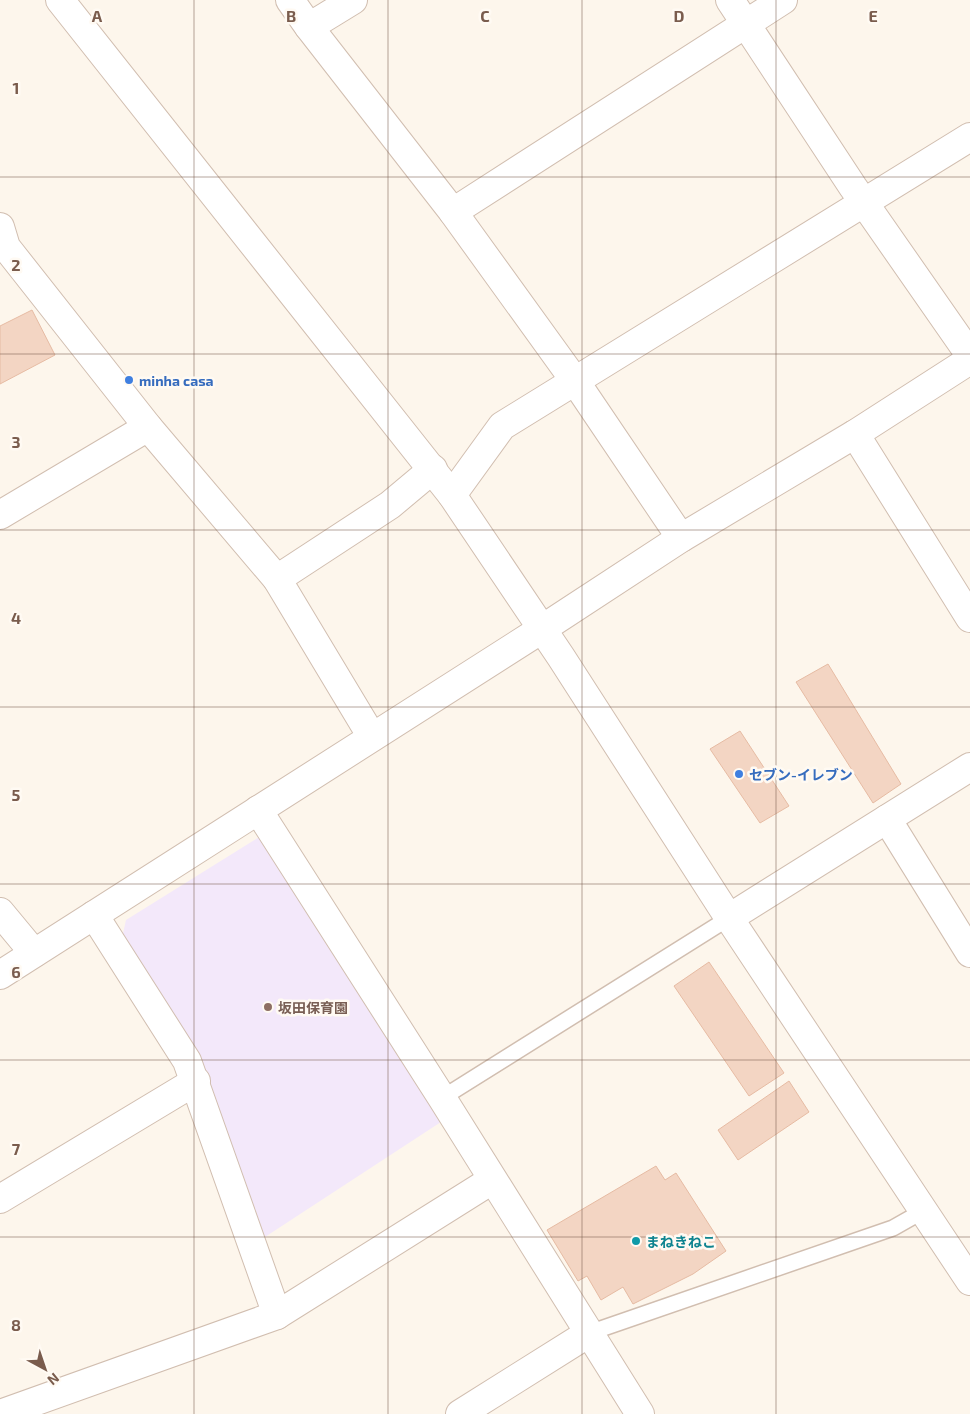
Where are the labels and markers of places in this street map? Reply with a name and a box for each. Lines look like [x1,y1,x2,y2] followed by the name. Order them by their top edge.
[139,372,214,389] place label: minha casa
[123,374,135,386] marker: minha casa
[749,766,853,783] place label: セブン-イレブン
[733,768,745,780] marker: セブン-イレブン
[278,999,348,1016] place label: 坂田保育園
[262,1001,274,1013] marker: 坂田保育園
[646,1233,716,1250] place label: まねきねこ
[630,1235,642,1247] marker: まねきねこ

